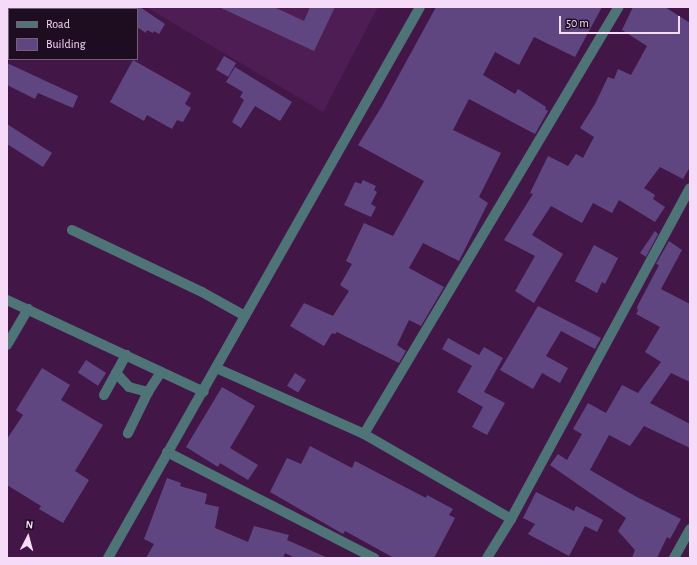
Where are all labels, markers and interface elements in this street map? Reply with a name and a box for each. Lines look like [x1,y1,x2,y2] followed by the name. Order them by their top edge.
[8,8,138,60] legend
[561,8,682,34] scale bar
[566,17,589,29] text: 50 m
[46,18,70,30] text: Road
[46,38,86,50] text: Building
[8,517,48,557] north arrow
[25,519,34,530] text: N

